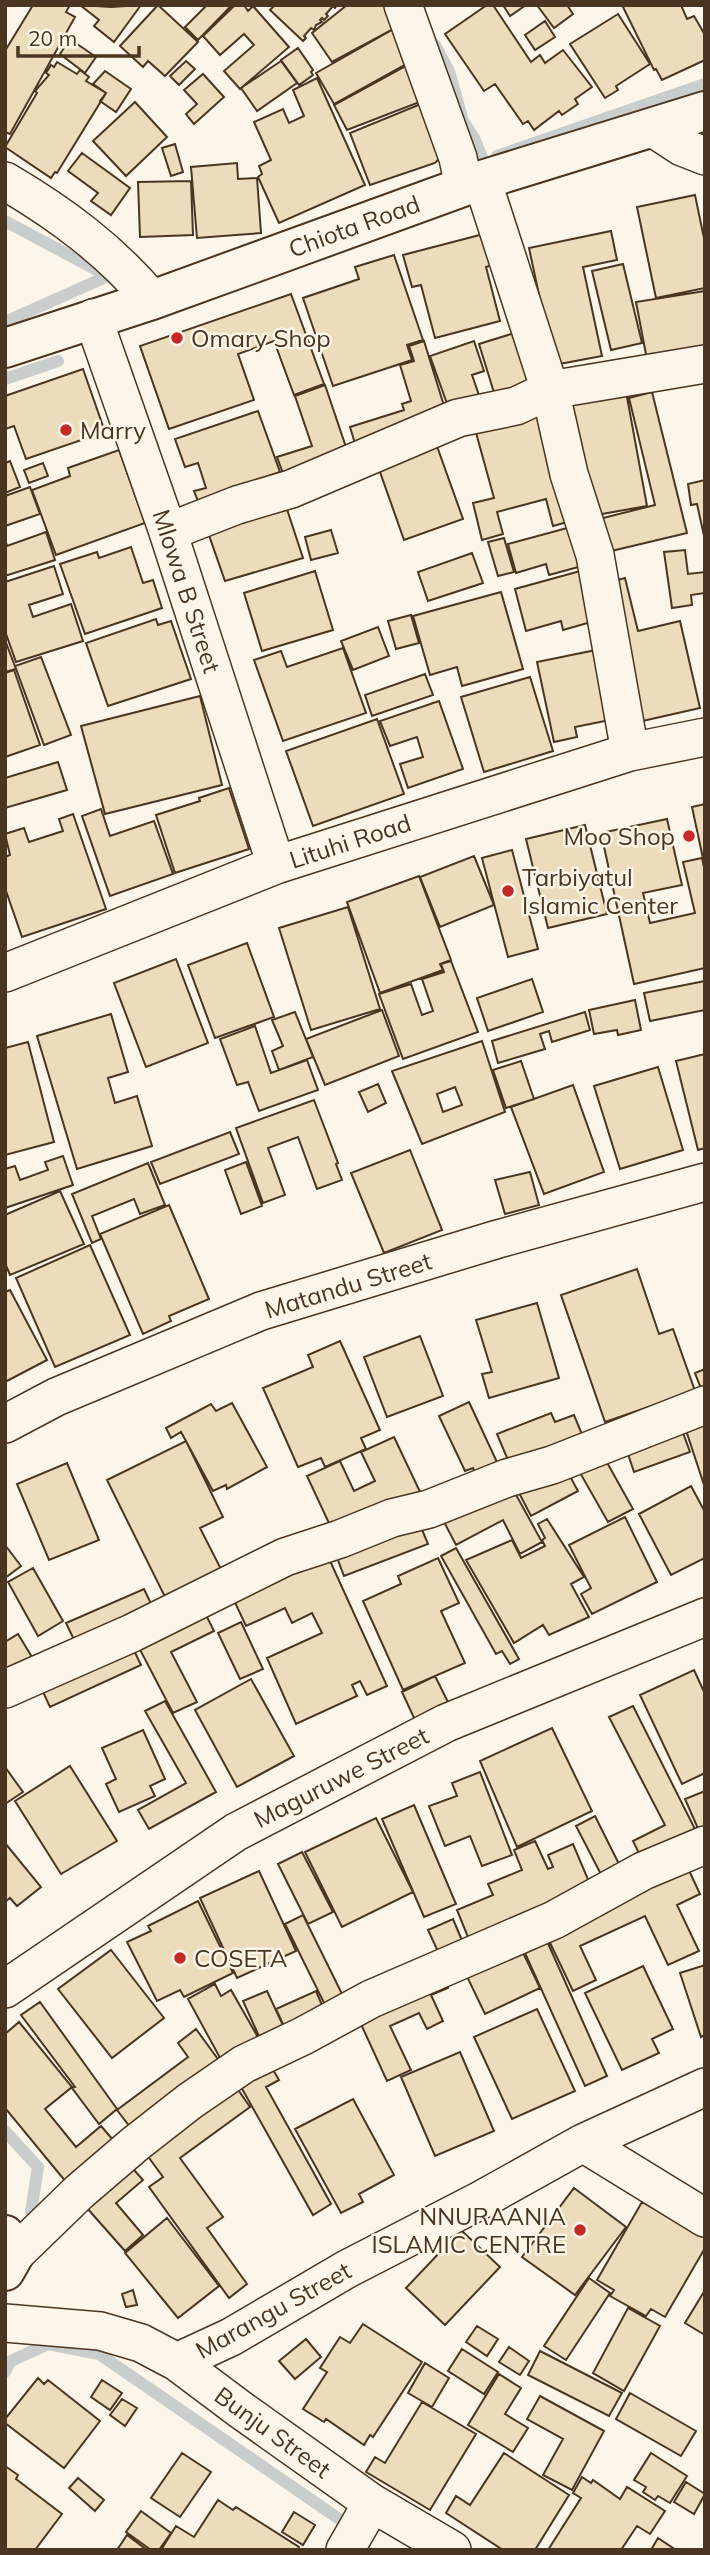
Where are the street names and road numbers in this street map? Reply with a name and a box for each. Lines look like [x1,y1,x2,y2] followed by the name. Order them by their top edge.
[284,188,424,264] street label: Chiota Road
[146,505,228,677] street label: Mlowa B Street
[285,807,415,875] street label: Lituhi Road
[261,1245,435,1325] street label: Matandu Street
[249,1720,433,1834] street label: Maguruwe Street
[190,2255,356,2365] street label: Marangu Street
[209,2380,337,2484] street label: Bunju Street

